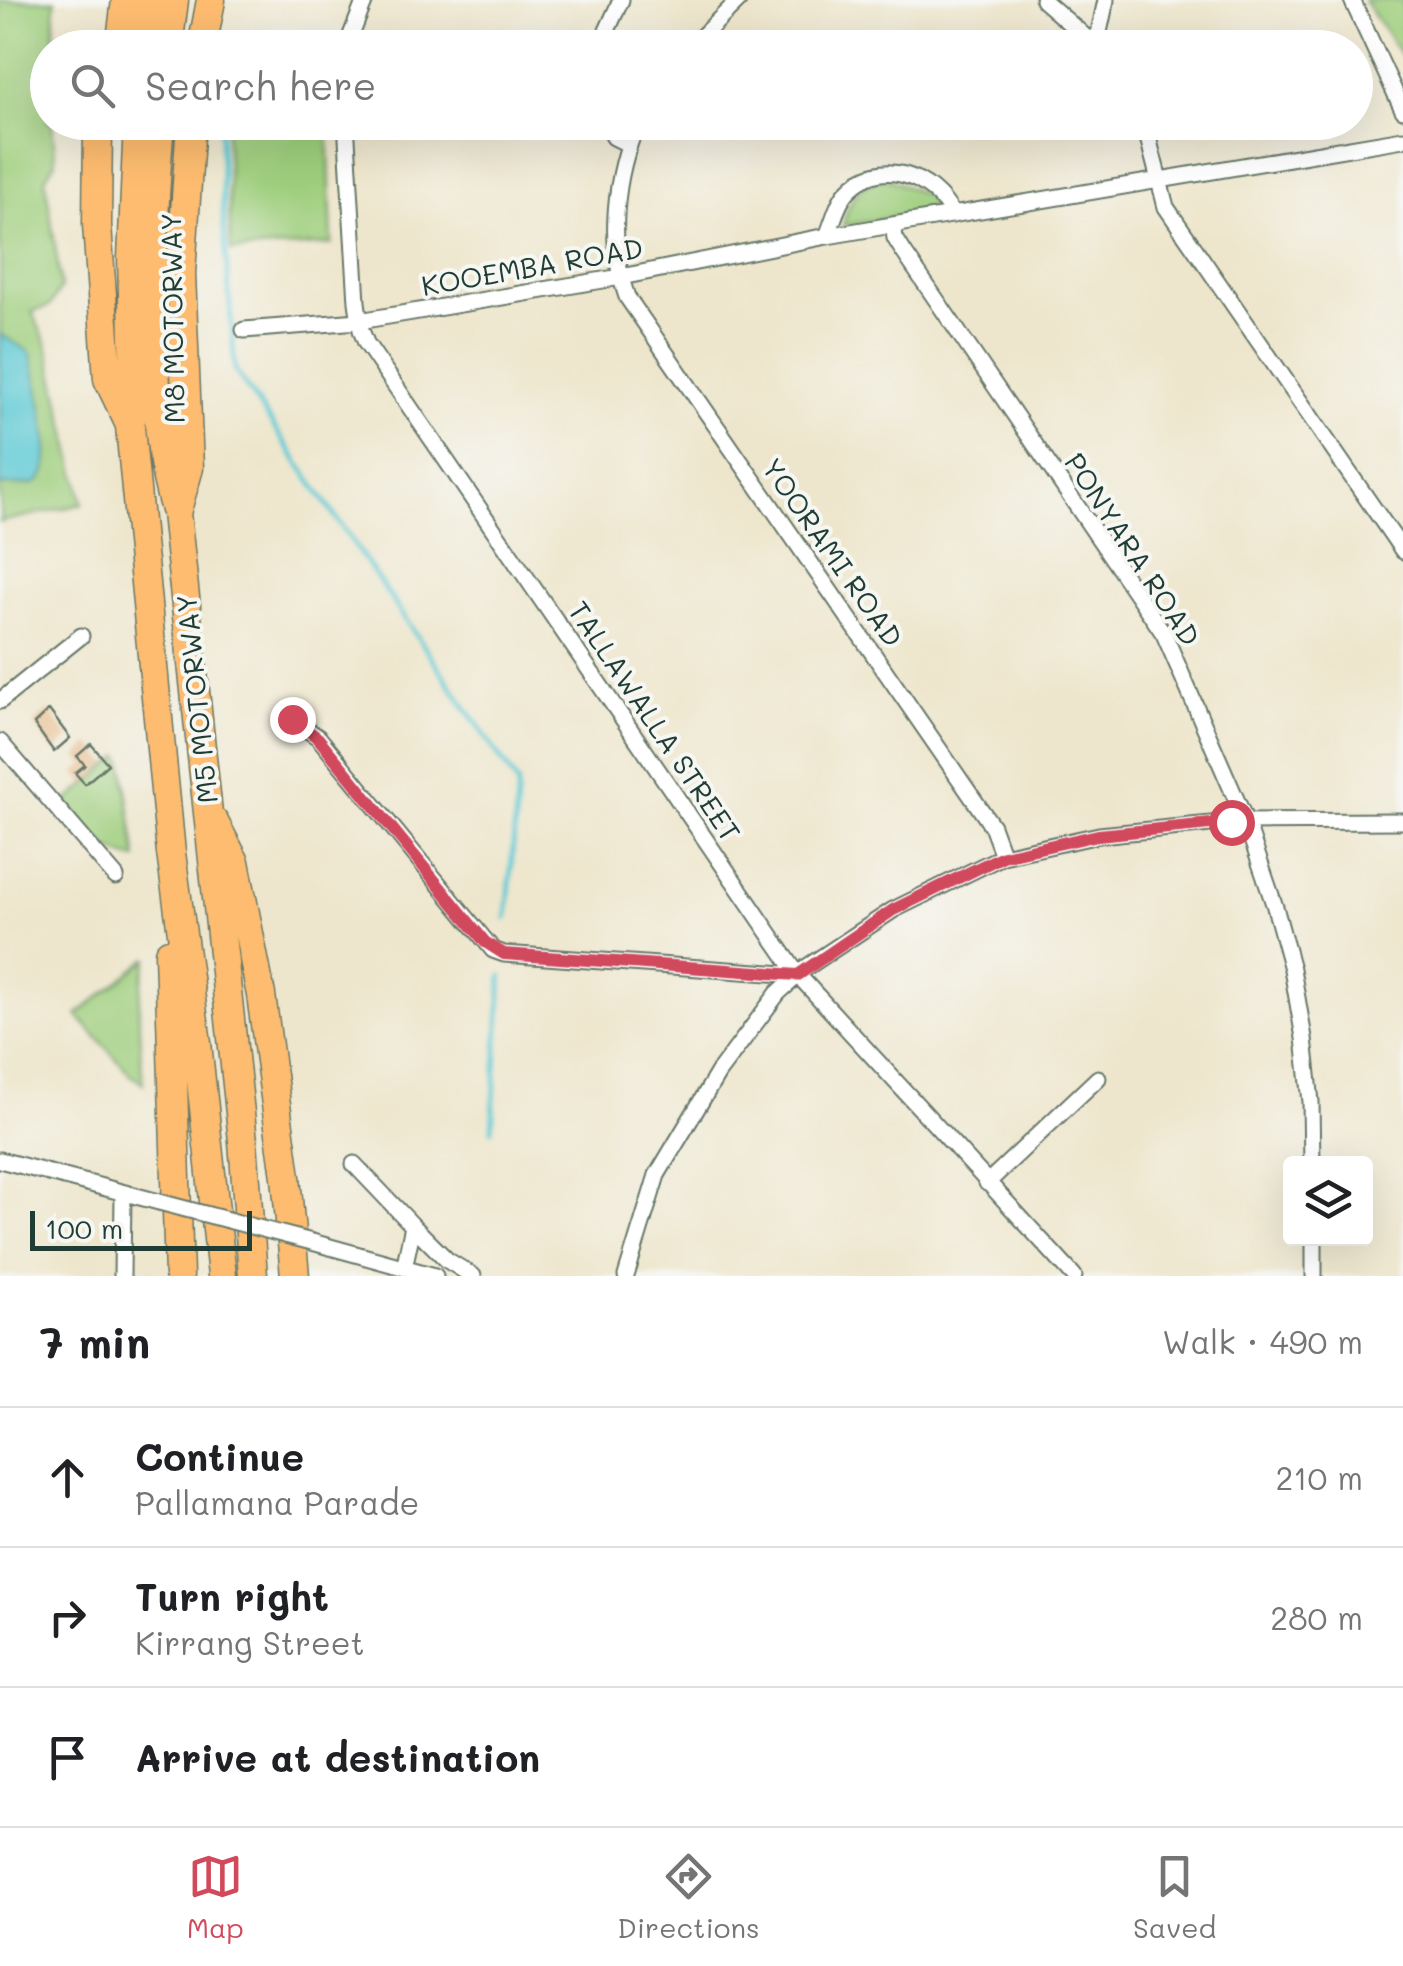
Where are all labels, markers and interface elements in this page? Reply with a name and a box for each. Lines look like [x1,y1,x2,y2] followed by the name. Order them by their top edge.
[30,30,1373,140] search box
[65,58,120,113] icon: search
[145,60,376,110] text: Search here
[152,212,192,424] street label: M8 MOTORWAY
[418,229,646,303] street label: KOOEMBA ROAD
[1057,446,1209,652] street label: PONYARA ROAD
[755,451,911,653] street label: YOORAMI ROAD
[167,593,225,805] street label: M5 MOTORWAY
[561,594,749,848] street label: TALLAWALLA STREET
[270,697,316,743] route end
[1209,800,1255,846] route start
[1283,1156,1373,1246] map controls
[1283,1156,1373,1246] button: layers
[30,1206,252,1250] scale bar
[45,1210,123,1246] text: 100 m
[40,1314,150,1369] text: 7 min
[1162,1320,1363,1362] text: Walk · 490 m
[135,1431,304,1481] text: Continue
[40,1450,95,1505] icon: ahead
[1275,1456,1363,1498] text: 210 m
[135,1481,419,1523] text: Pallamana Parade
[135,1571,329,1621] text: Turn right
[40,1590,95,1645] icon: right
[1270,1596,1363,1638] text: 280 m
[135,1621,365,1663] text: Kirrang Street
[40,1730,95,1785] icon: arrive
[135,1732,540,1782] text: Arrive at destination
[187,1849,244,1945] tab: Map
[617,1849,760,1945] tab: Directions
[1133,1849,1216,1945] tab: Saved

